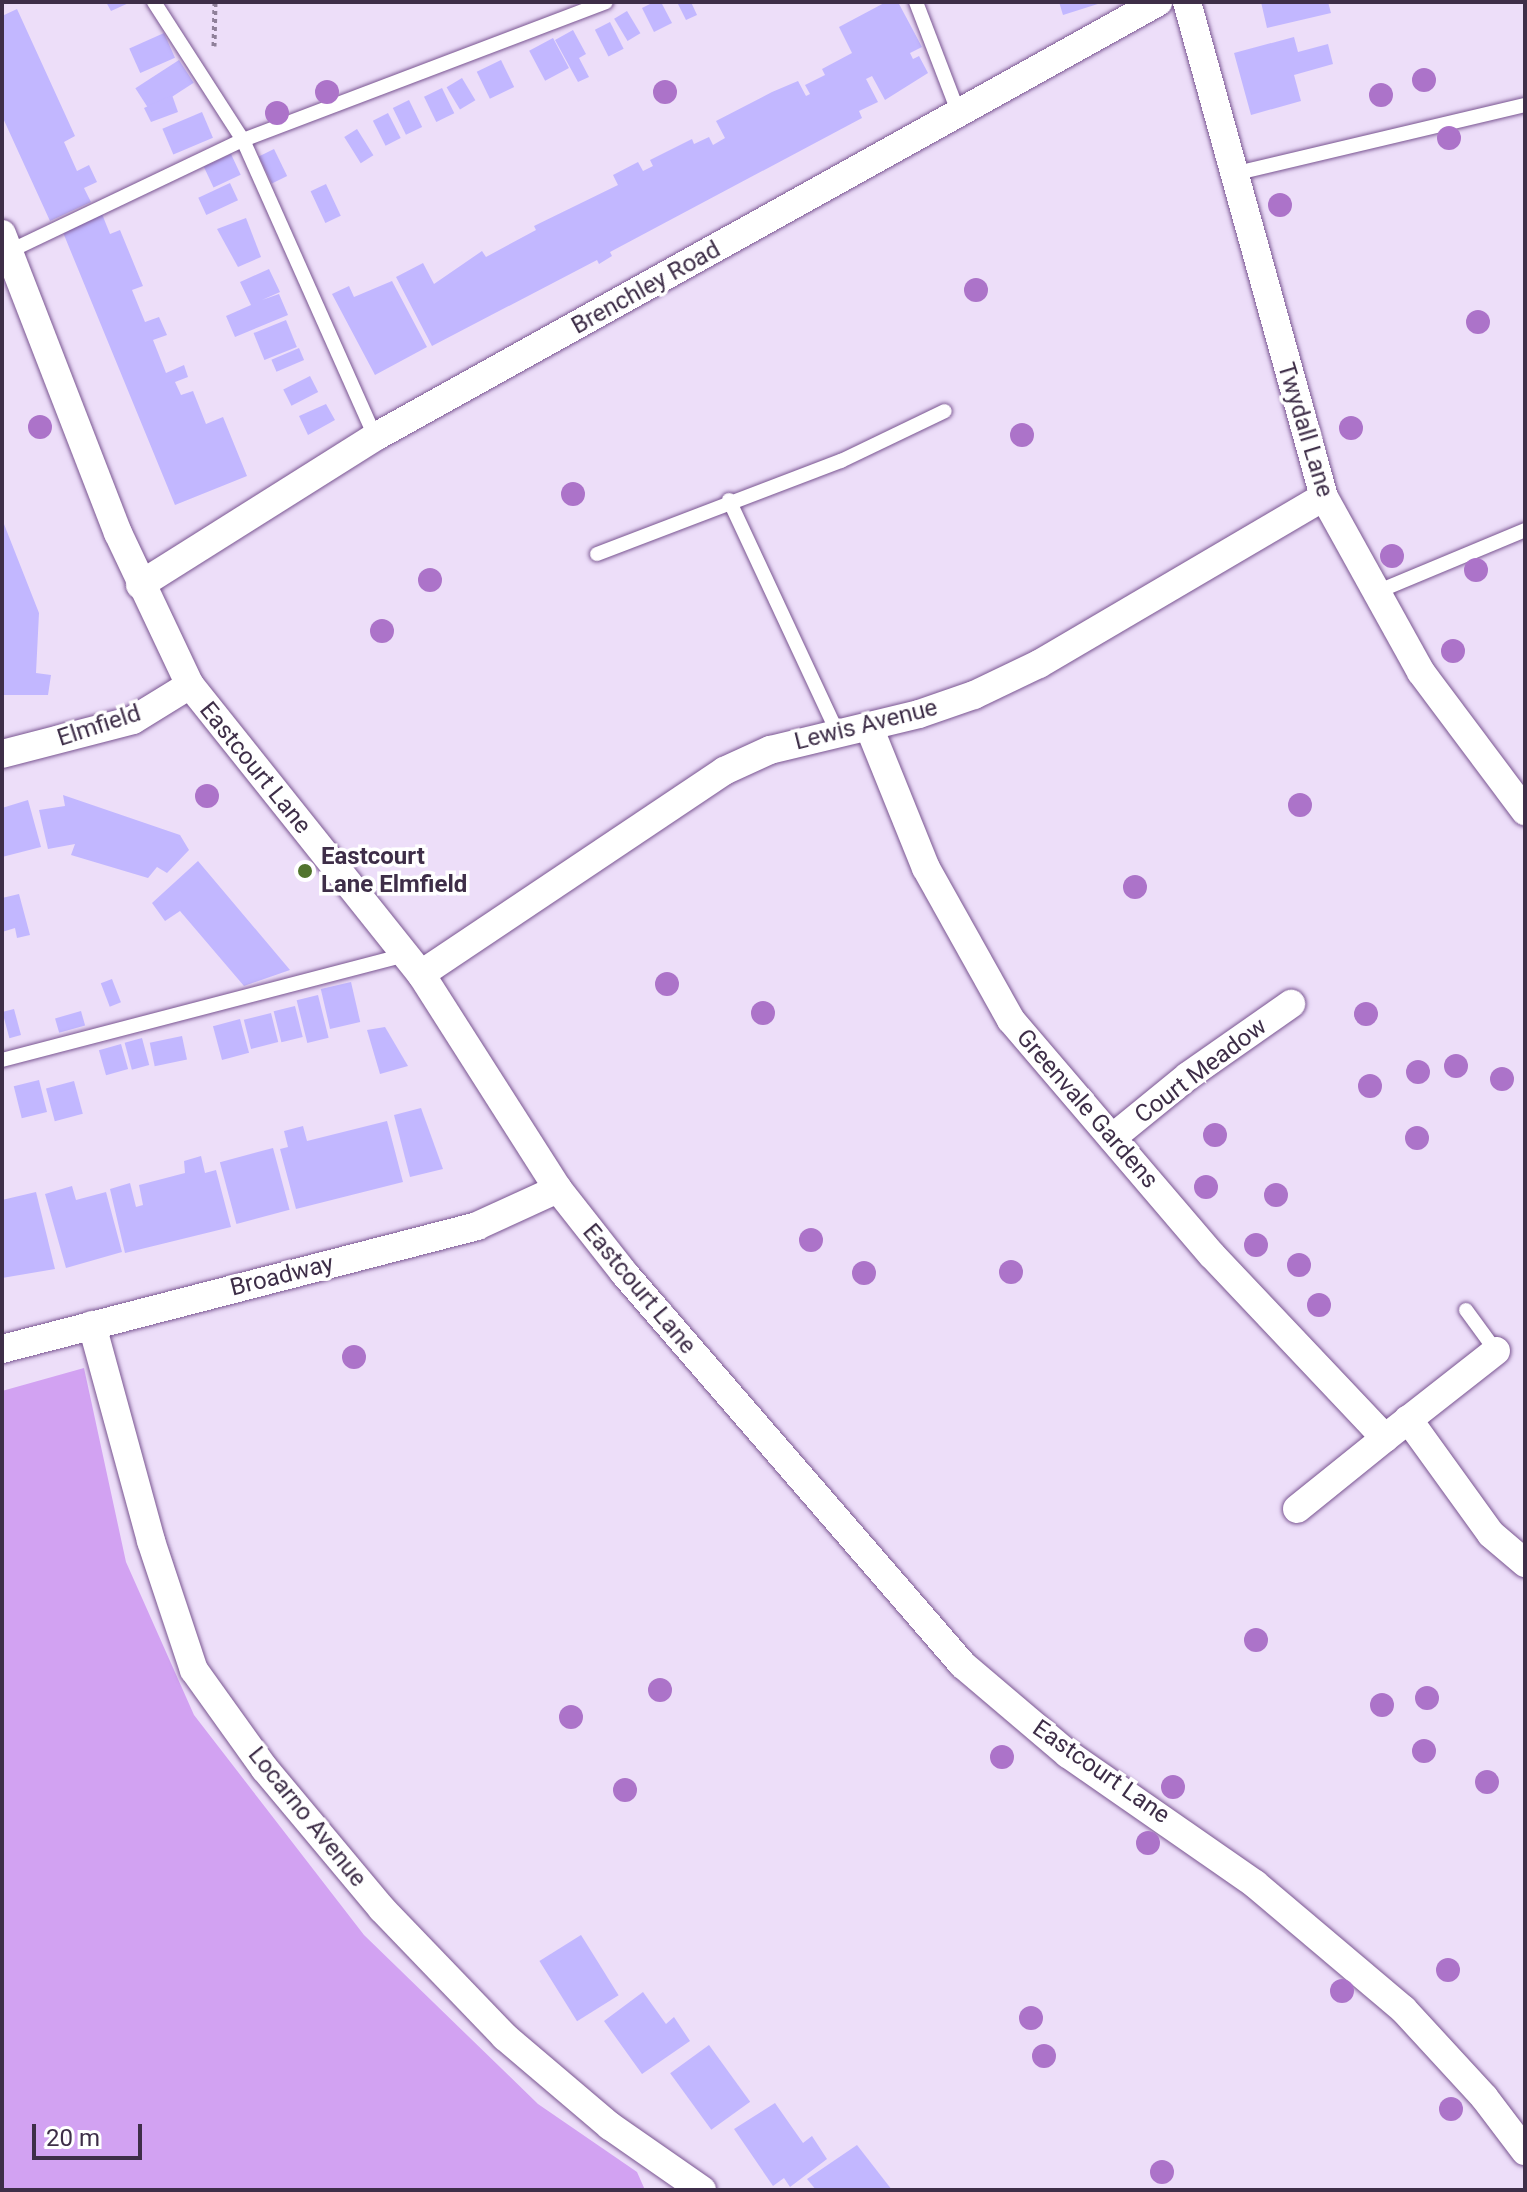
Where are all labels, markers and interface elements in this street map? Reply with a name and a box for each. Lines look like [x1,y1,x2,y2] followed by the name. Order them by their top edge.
[567,235,725,341] street label: Brenchley Road
[1271,359,1339,501] street label: Twydall Lane
[792,693,940,757] street label: Lewis Avenue
[193,696,317,840] street label: Eastcourt Lane
[54,699,144,753] street label: Elmfield
[321,843,467,899] place label: Eastcourt Lane Elmfield
[296,862,314,880] marker: Eastcourt Lane Elmfield
[1130,1012,1272,1130] street label: Court Meadow
[1010,1024,1164,1194] street label: Greenvale Gardens
[576,1218,702,1360] street label: Eastcourt Lane
[227,1249,337,1303] street label: Broadway
[1027,1714,1175,1830] street label: Eastcourt Lane
[242,1741,372,1893] street label: Locarno Avenue
[36,2108,146,2158] scale bar
[46,2124,100,2152] text: 20 m

